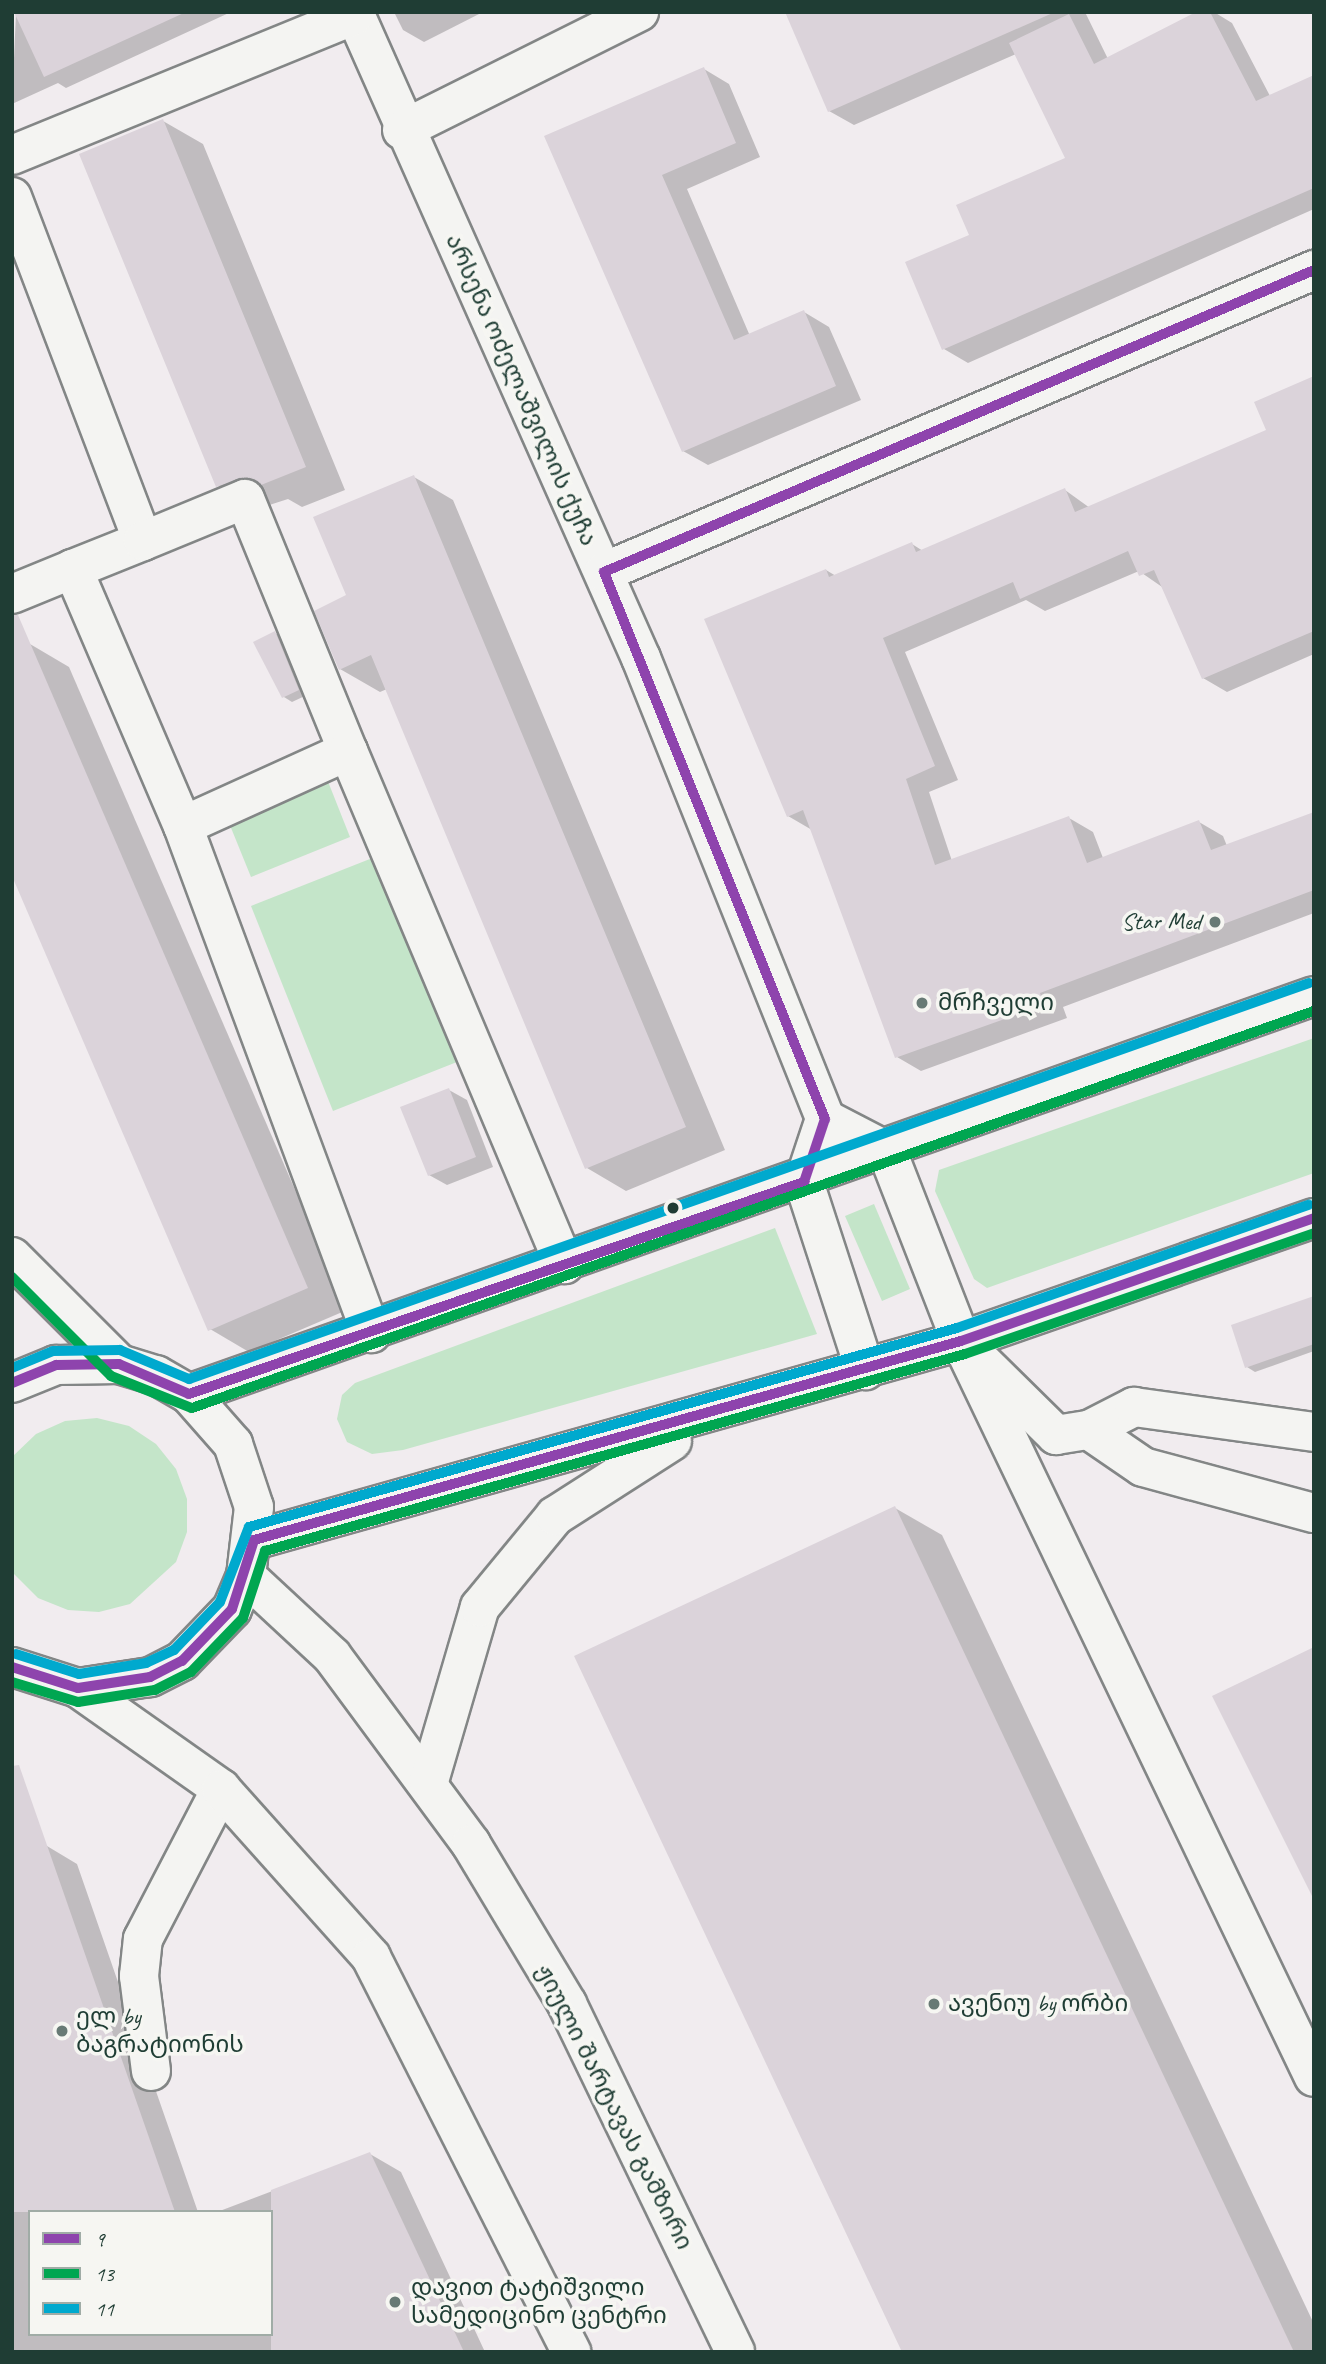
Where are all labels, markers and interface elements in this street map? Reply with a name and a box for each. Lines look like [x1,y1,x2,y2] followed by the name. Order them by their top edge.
[439,230,603,550] street label: არსენა ოძელაშვილის ქუჩა
[1121,908,1201,936] place label: Star Med
[1207,914,1223,930] marker: Star Med
[938,989,1054,1017] place label: მრჩველი
[912,993,932,1013] marker: მრჩველი
[666,1201,680,1215] unlabelled marker
[529,1959,699,2255] street label: ჟიული შარტავას გამზირი
[948,1990,1128,2018] place label: ავენიუ by ორბი
[926,1996,942,2012] marker: ავენიუ by ორბი
[76,2003,244,2059] place label: ელ by ბაგრატიონის
[54,2023,70,2039] marker: ელ by ბაგრატიონის
[28,2210,273,2336] legend
[95,2226,104,2252] text: 9
[95,2261,114,2287] text: 13
[411,2274,667,2330] place label: დავით ტატიშვილი სამედიცინო ცენტრი
[385,2292,405,2312] marker: დავით ტატიშვილი სამედიცინო ცენტრი
[95,2296,114,2322] text: 11

